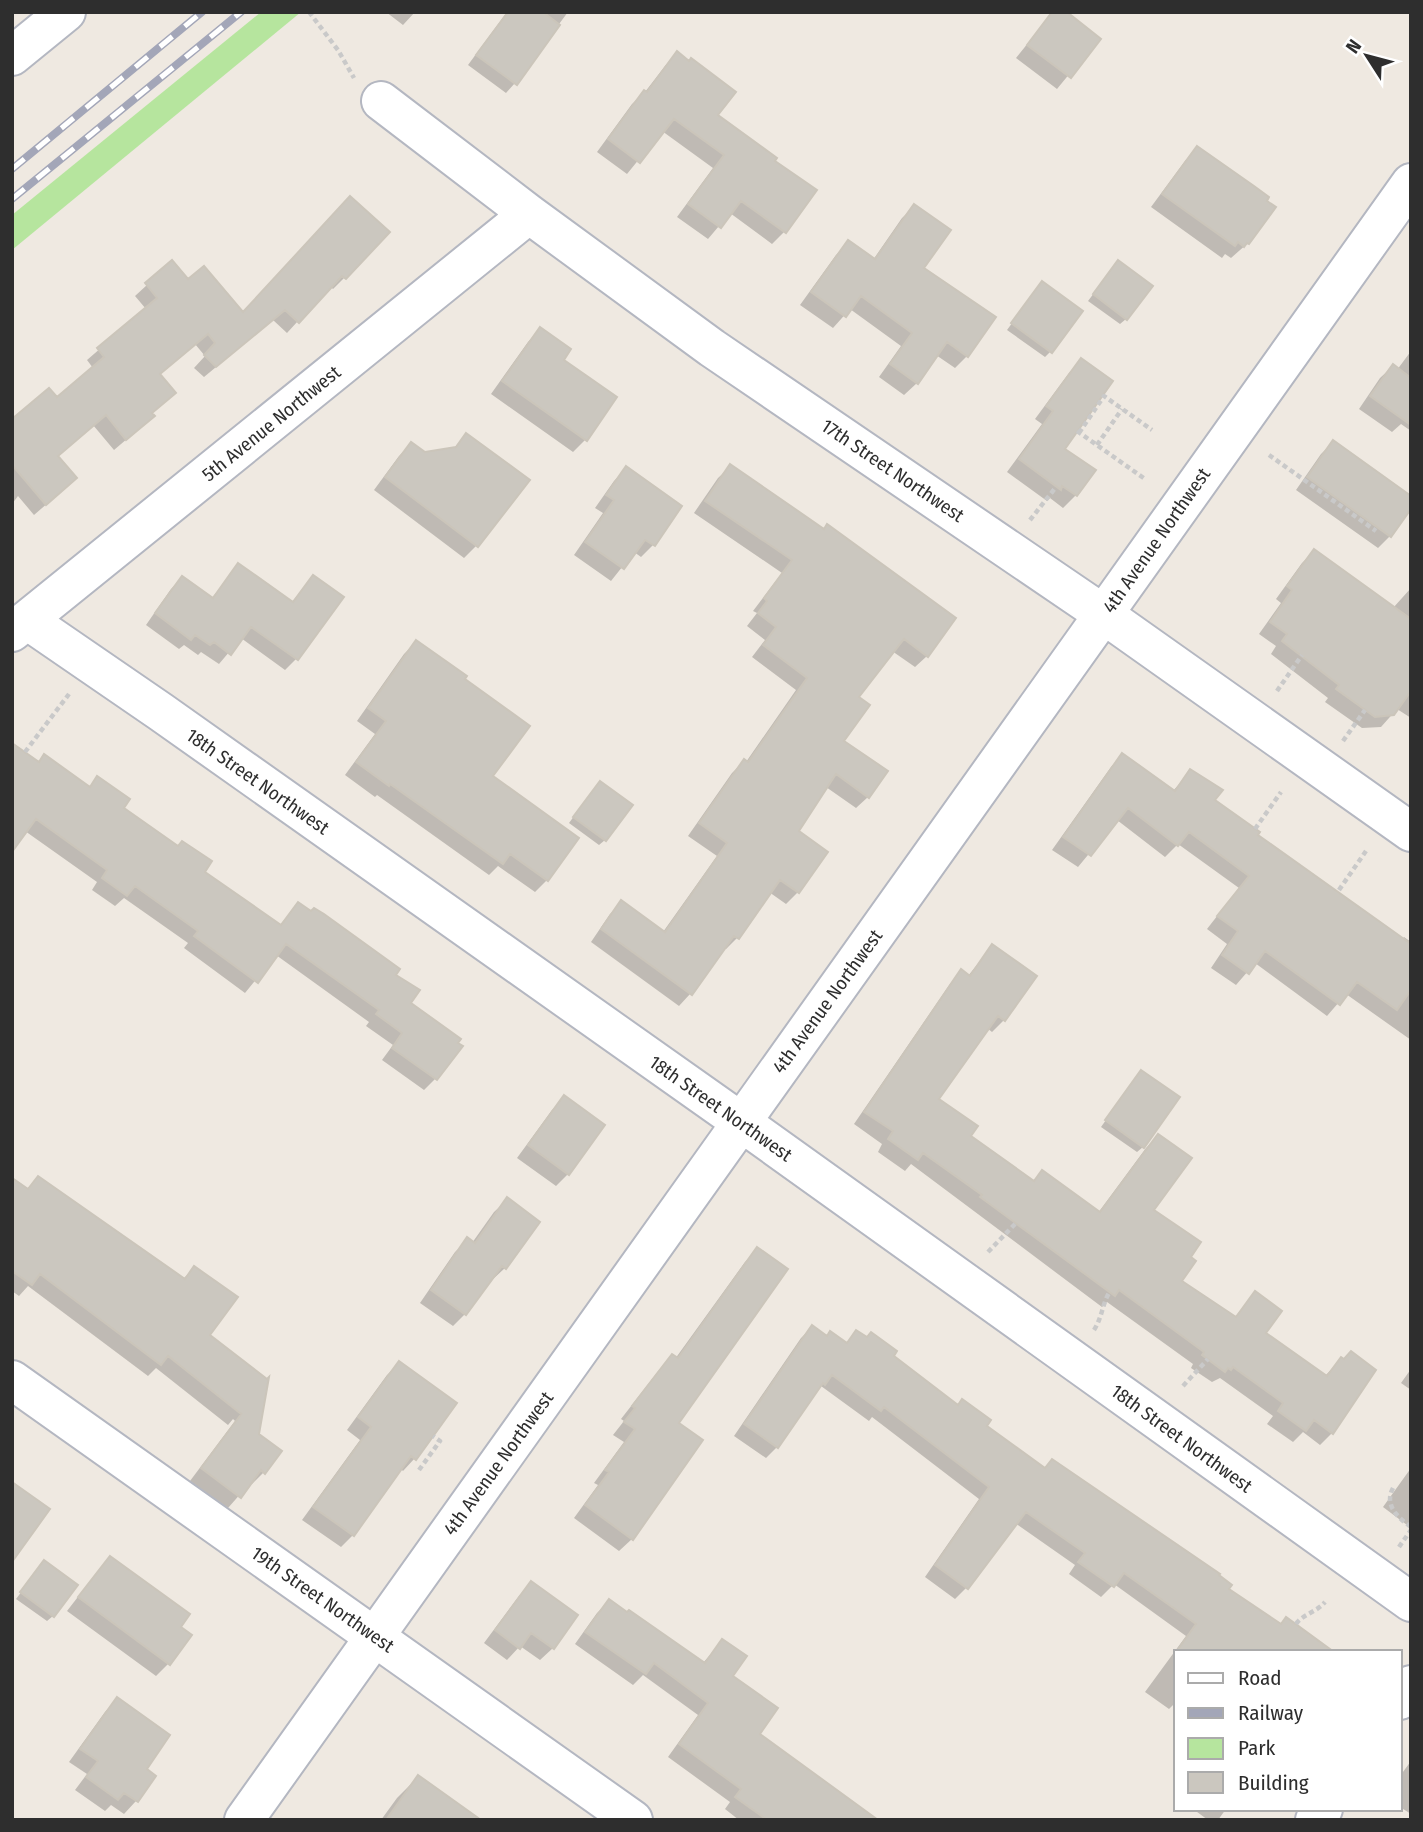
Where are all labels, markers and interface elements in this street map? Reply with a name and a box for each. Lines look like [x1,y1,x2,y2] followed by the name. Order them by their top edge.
[1332,21,1402,91] north arrow
[1341,35,1366,58] text: N
[197,360,346,486] street label: 5th Avenue Northwest
[817,414,969,527] street label: 17th Street Northwest
[1098,463,1216,617] street label: 4th Avenue Northwest
[182,723,334,840] street label: 18th Street Northwest
[768,924,888,1078] street label: 4th Avenue Northwest
[645,1050,797,1167] street label: 18th Street Northwest
[1106,1379,1258,1498] street label: 18th Street Northwest
[439,1386,559,1540] street label: 4th Avenue Northwest
[247,1542,399,1658] street label: 19th Street Northwest
[1174,1650,1402,1811] legend
[1238,1665,1282,1691] text: Road
[1238,1700,1304,1726] text: Railway
[1238,1735,1276,1761] text: Park
[1238,1770,1309,1796] text: Building

